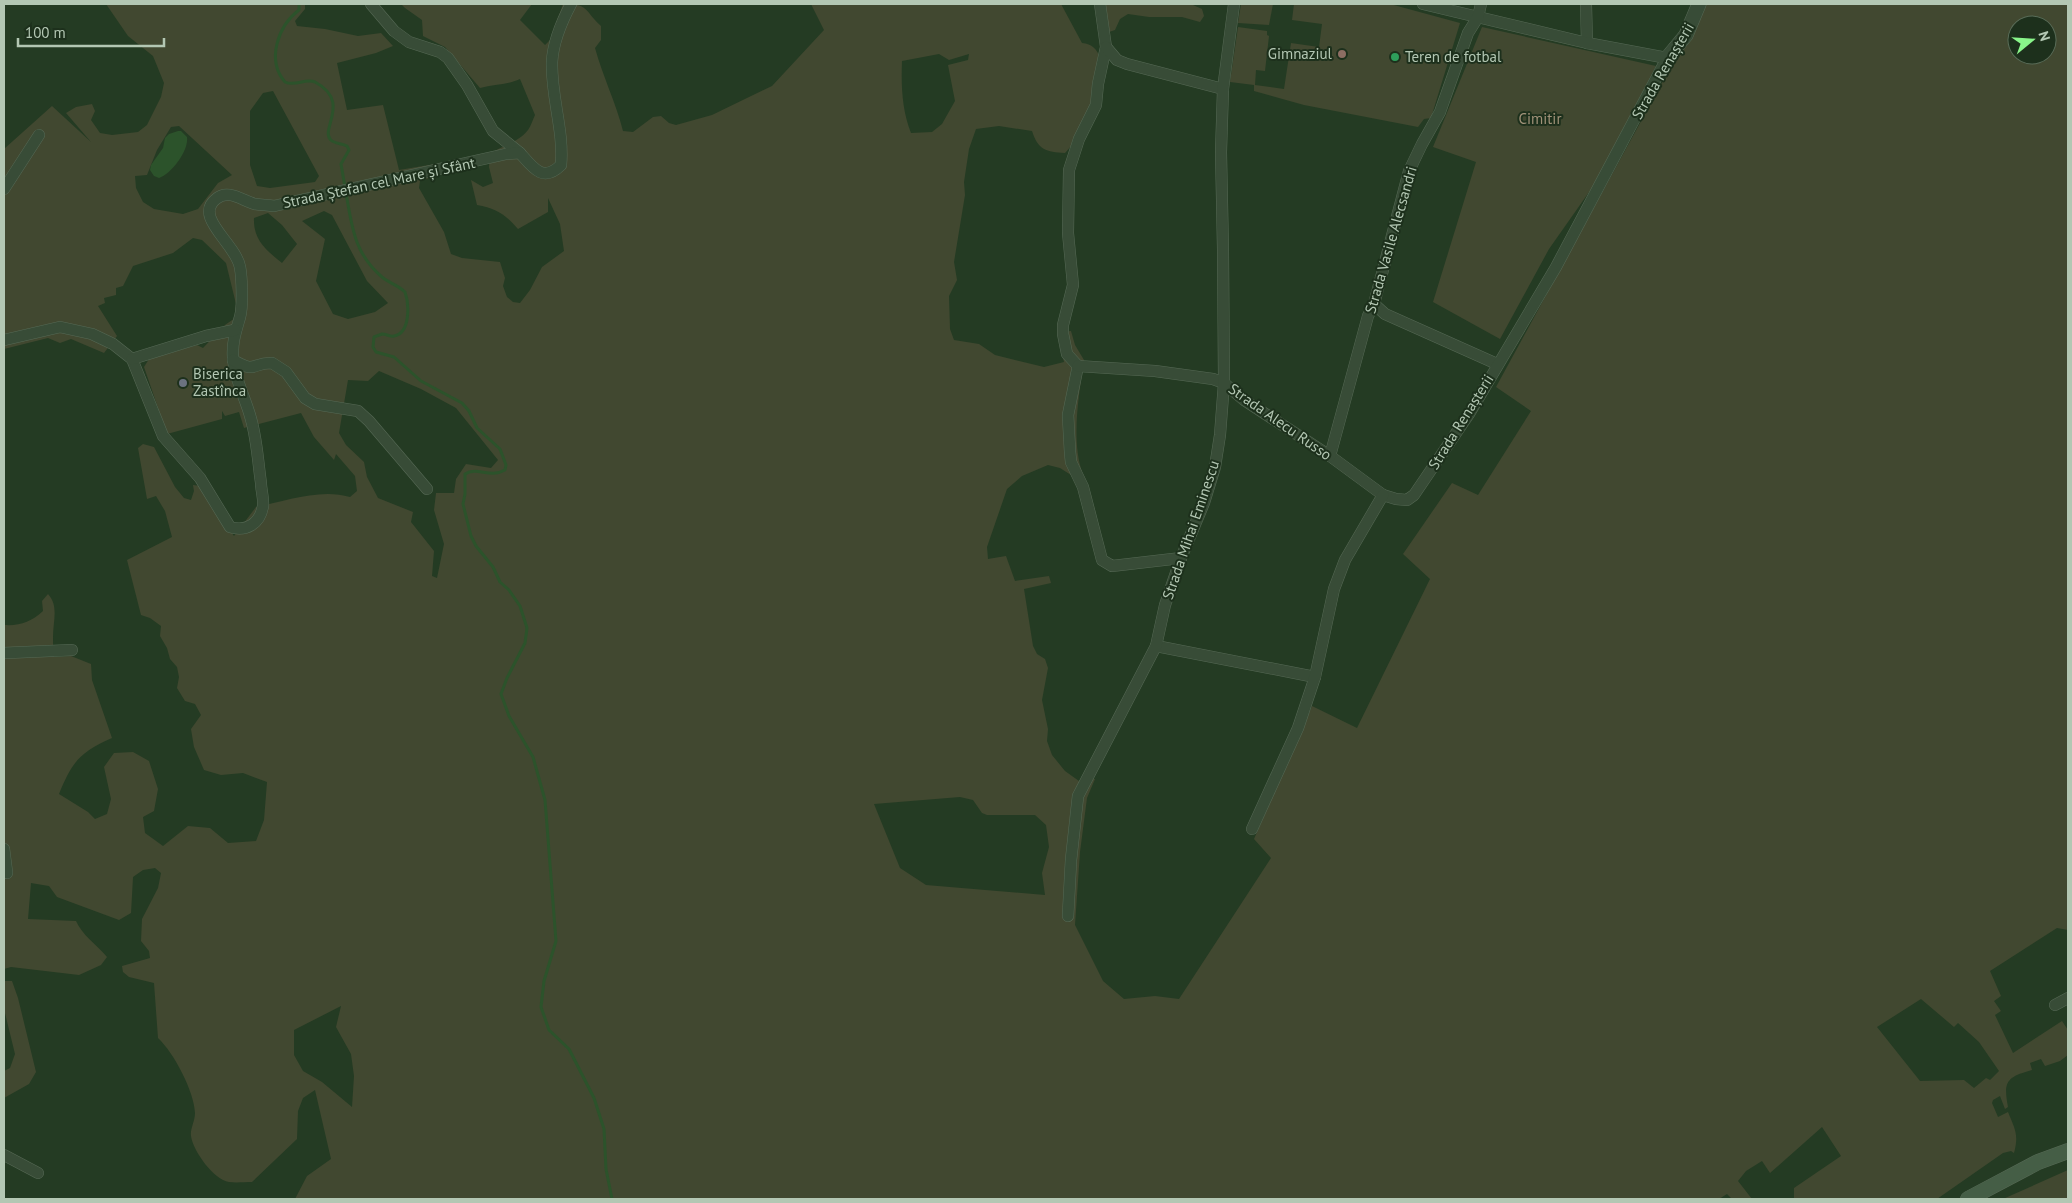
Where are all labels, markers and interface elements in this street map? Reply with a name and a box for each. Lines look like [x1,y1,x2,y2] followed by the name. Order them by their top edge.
[18,15,164,47] scale bar
[2007,15,2057,65] north arrow
[1627,19,1698,123] street label: Strada Renașterii
[25,23,66,42] text: 100 m
[2034,29,2054,43] text: N
[1268,44,1333,63] place label: Gimnaziul
[1405,47,1502,66] place label: Teren de fotbal
[1336,48,1348,60] marker: Gimnaziul
[1389,51,1401,63] marker: Teren de fotbal
[1519,109,1562,128] park label: Cimitir
[281,153,477,212] street label: Strada Ștefan cel Mare și Sfânt
[1360,164,1421,316] street label: Strada Vasile Alecsandri
[193,364,246,400] place label: Biserica Zastînca
[1424,371,1497,473] street label: Strada Renașterii
[177,377,189,389] marker: Biserica Zastînca
[1225,379,1336,464] street label: Strada Alecu Russo
[1158,458,1223,602] street label: Strada Mihai Eminescu

